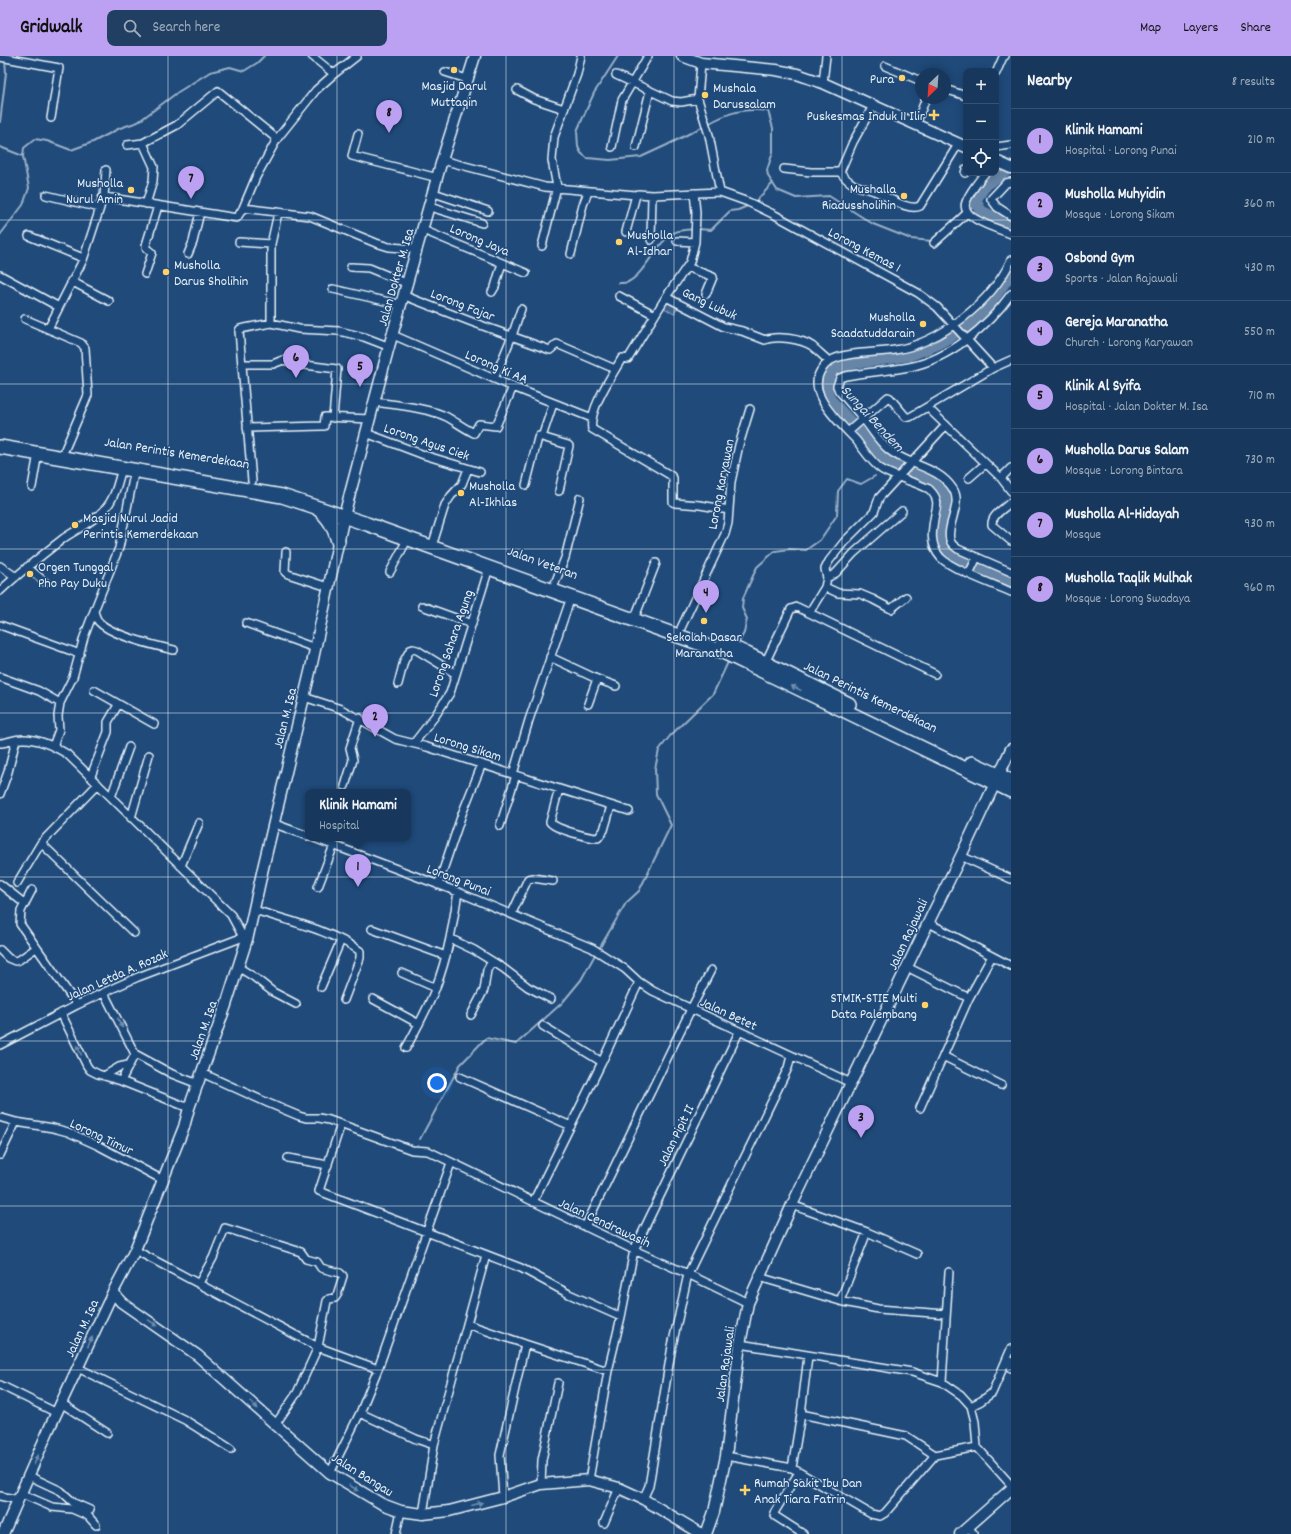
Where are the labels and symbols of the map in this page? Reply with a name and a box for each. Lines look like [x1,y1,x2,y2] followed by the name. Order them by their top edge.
[449,65,459,75] marker: Masjid Darul Muttaqin
[915,68,951,104] north arrow
[870,70,894,90] place label: Pura
[897,73,907,83] marker: Pura
[421,77,487,113] place label: Masjid Darul Muttaqin
[713,79,776,115] place label: Mushala Darussalam
[700,90,710,100] marker: Mushala Darussalam
[376,100,402,133] pin: 8
[807,107,926,127] place label: Puskesmas Induk 11 Ilir
[928,109,940,121] marker: Puskesmas Induk 11 Ilir
[178,166,204,199] pin: 7
[66,174,123,210] place label: Musholla Nurul Amin
[822,180,896,216] place label: Mushalla Riadussholihin
[126,185,136,195] marker: Musholla Nurul Amin
[899,191,909,201] marker: Mushalla Riadussholihin
[446,219,513,263] street label: Lorong Jaya
[824,223,904,278] street label: Lorong Kemas 1
[373,226,421,329] street label: Jalan Dokter M. Isa
[627,226,673,262] place label: Musholla Al-Idhar
[614,237,624,247] marker: Musholla Al-Idhar
[174,256,248,292] place label: Musholla Darus Sholihin
[161,267,171,277] marker: Musholla Darus Sholihin
[678,283,740,326] street label: Gang Lubuk
[427,284,498,328] street label: Lorong Fajar
[831,308,915,344] place label: Musholla Saadatuddarain
[918,319,928,329] marker: Musholla Saadatuddarain
[283,345,309,378] pin: 6
[462,346,531,390] street label: Lorong Ki AA
[347,354,373,387] pin: 5
[835,381,909,458] water label: Sungai Bendem
[381,419,472,467] street label: Lorong Agus Ciek
[103,433,251,475] street label: Jalan Perintis Kemerdekaan
[703,437,741,531] street label: Lorong Karyawan
[469,477,517,513] place label: Musholla Al-Ikhlas
[456,488,466,498] marker: Musholla Al-Ikhlas
[83,509,198,545] place label: Masjid Nurul Jadid Perintis Kemerdekaan
[70,520,80,530] marker: Masjid Nurul Jadid Perintis Kemerdekaan
[504,542,580,586] street label: Jalan Veteran
[38,558,114,594] place label: Orgen Tunggal Pho Pay Duku
[25,569,35,579] marker: Orgen Tunggal Pho Pay Duku
[693,580,719,613] pin: 4
[424,587,480,700] street label: Lorong Sahara Agung
[699,616,709,626] marker: Sekolah Dasar Maranatha
[666,628,742,664] place label: Sekolah Dasar Maranatha
[800,657,940,739] street label: Jalan Perintis Kemerdekaan
[790,685,801,691] one-way arrow
[269,686,303,751] street label: Jalan M. Isa
[362,704,388,737] pin: 2
[431,728,504,768] street label: Lorong Sikam
[345,854,371,887] pin: 1
[423,859,494,902] street label: Lorong Punai
[884,896,934,974] street label: Jalan Rajawali
[64,945,172,1007] street label: Jalan Letda A. Rozak
[830,989,917,1025] place label: STMIK-STIE Multi Data Palembang
[696,993,760,1037] street label: Jalan Betet
[184,998,224,1063] street label: Jalan M. Isa
[920,1000,930,1010] marker: STMIK-STIE Multi Data Palembang
[117,1017,123,1029] one-way arrow
[76,1044,82,1055] one-way arrow
[427,1073,447,1093] your location
[653,1101,701,1170] street label: Jalan Pipit II
[848,1105,874,1138] pin: 3
[66,1114,137,1162] street label: Lorong Timur
[555,1194,653,1254] street label: Jalan Cendrawasih
[61,1296,105,1361] street label: Jalan M. Isa
[148,1319,159,1327] one-way arrow
[711,1325,741,1403] street label: Jalan Rajawali
[87,1336,93,1347] one-way arrow
[249,1400,259,1410] one-way arrow
[327,1449,397,1503] street label: Jalan Bangau
[33,1454,39,1466] one-way arrow
[754,1474,862,1510] place label: Rumah Sakit Ibu Dan Anak Tiara Fatrin
[348,1484,360,1491] one-way arrow
[739,1484,751,1496] marker: Rumah Sakit Ibu Dan Anak Tiara Fatrin
[471,1501,483,1507] one-way arrow

